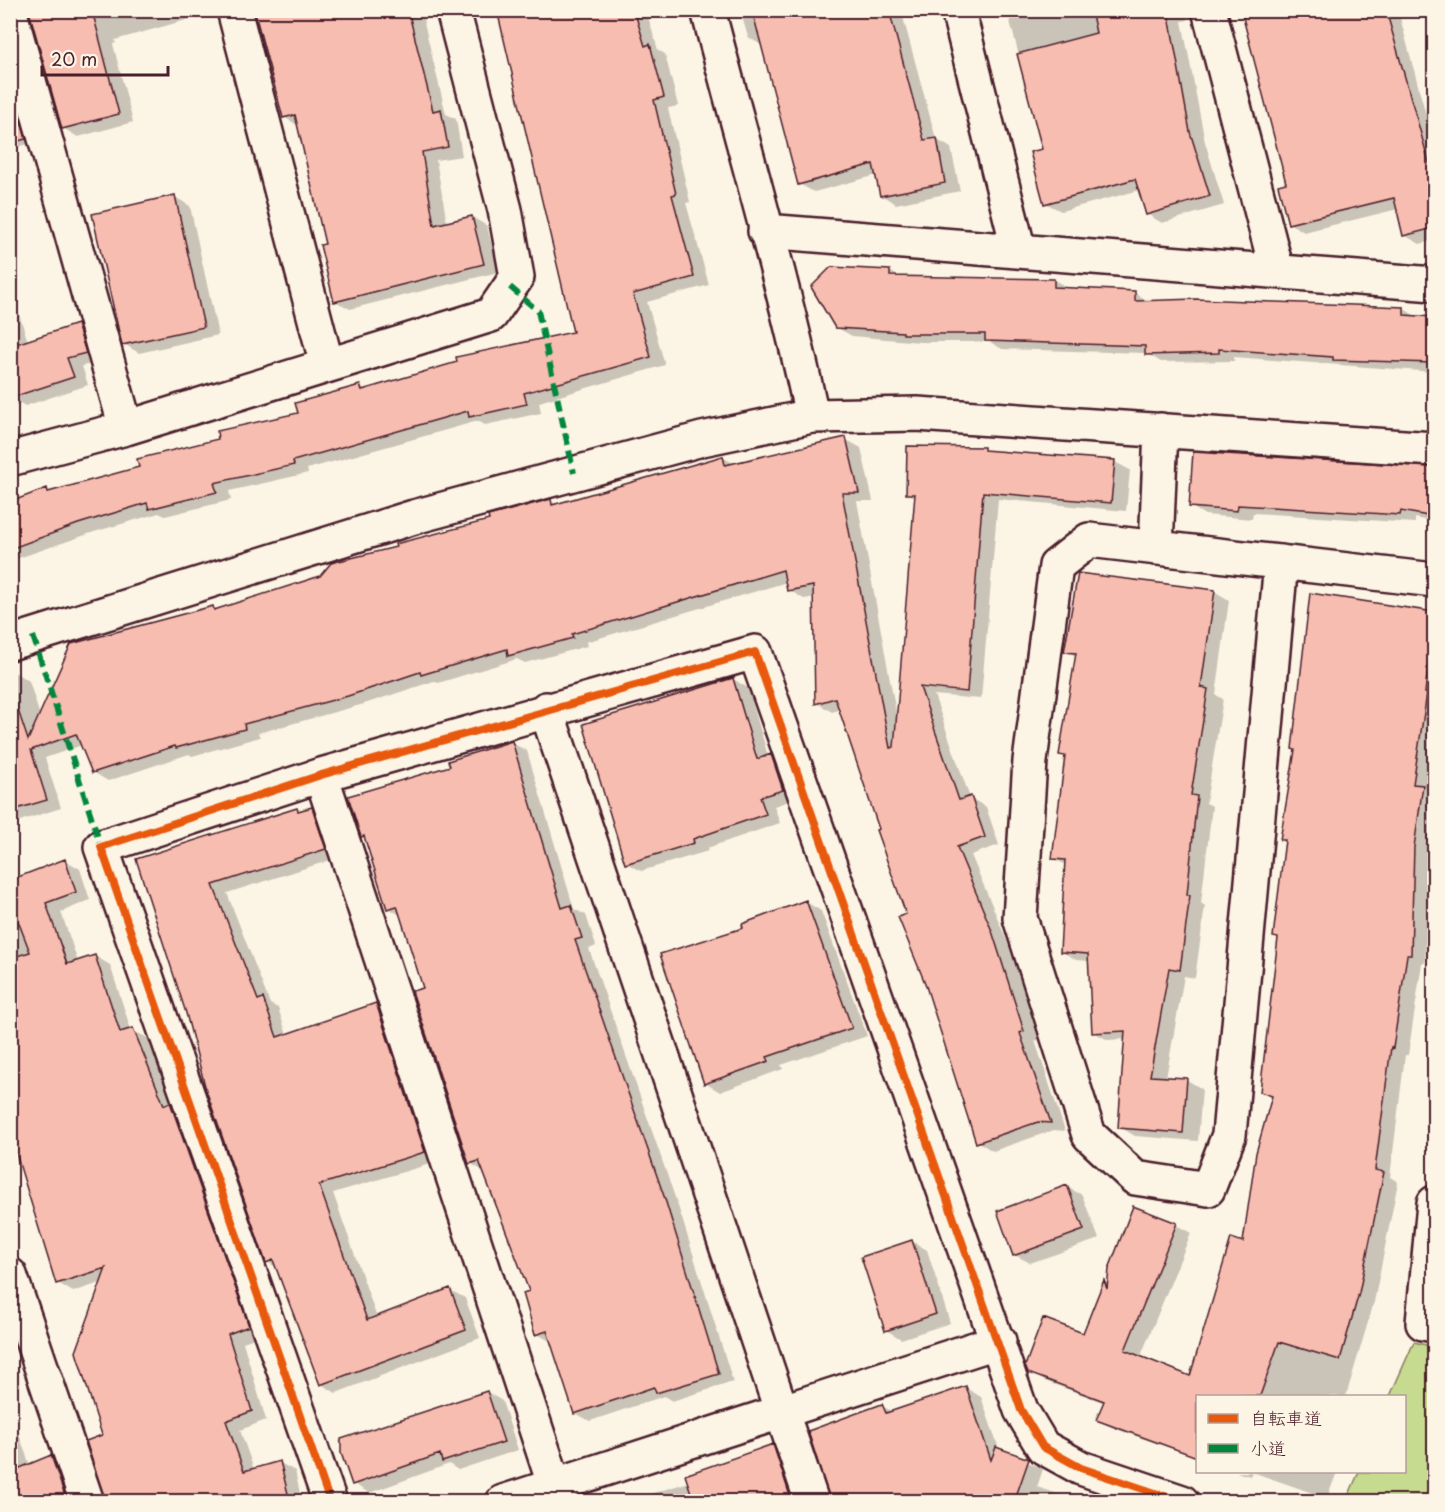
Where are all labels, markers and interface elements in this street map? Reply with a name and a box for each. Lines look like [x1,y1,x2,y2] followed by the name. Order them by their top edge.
[42,39,168,77] scale bar
[51,45,97,72] text: 20 m
[1196,1395,1406,1473] legend
[1250,1404,1322,1431] text: 自転車道
[1250,1434,1286,1461] text: 小道

